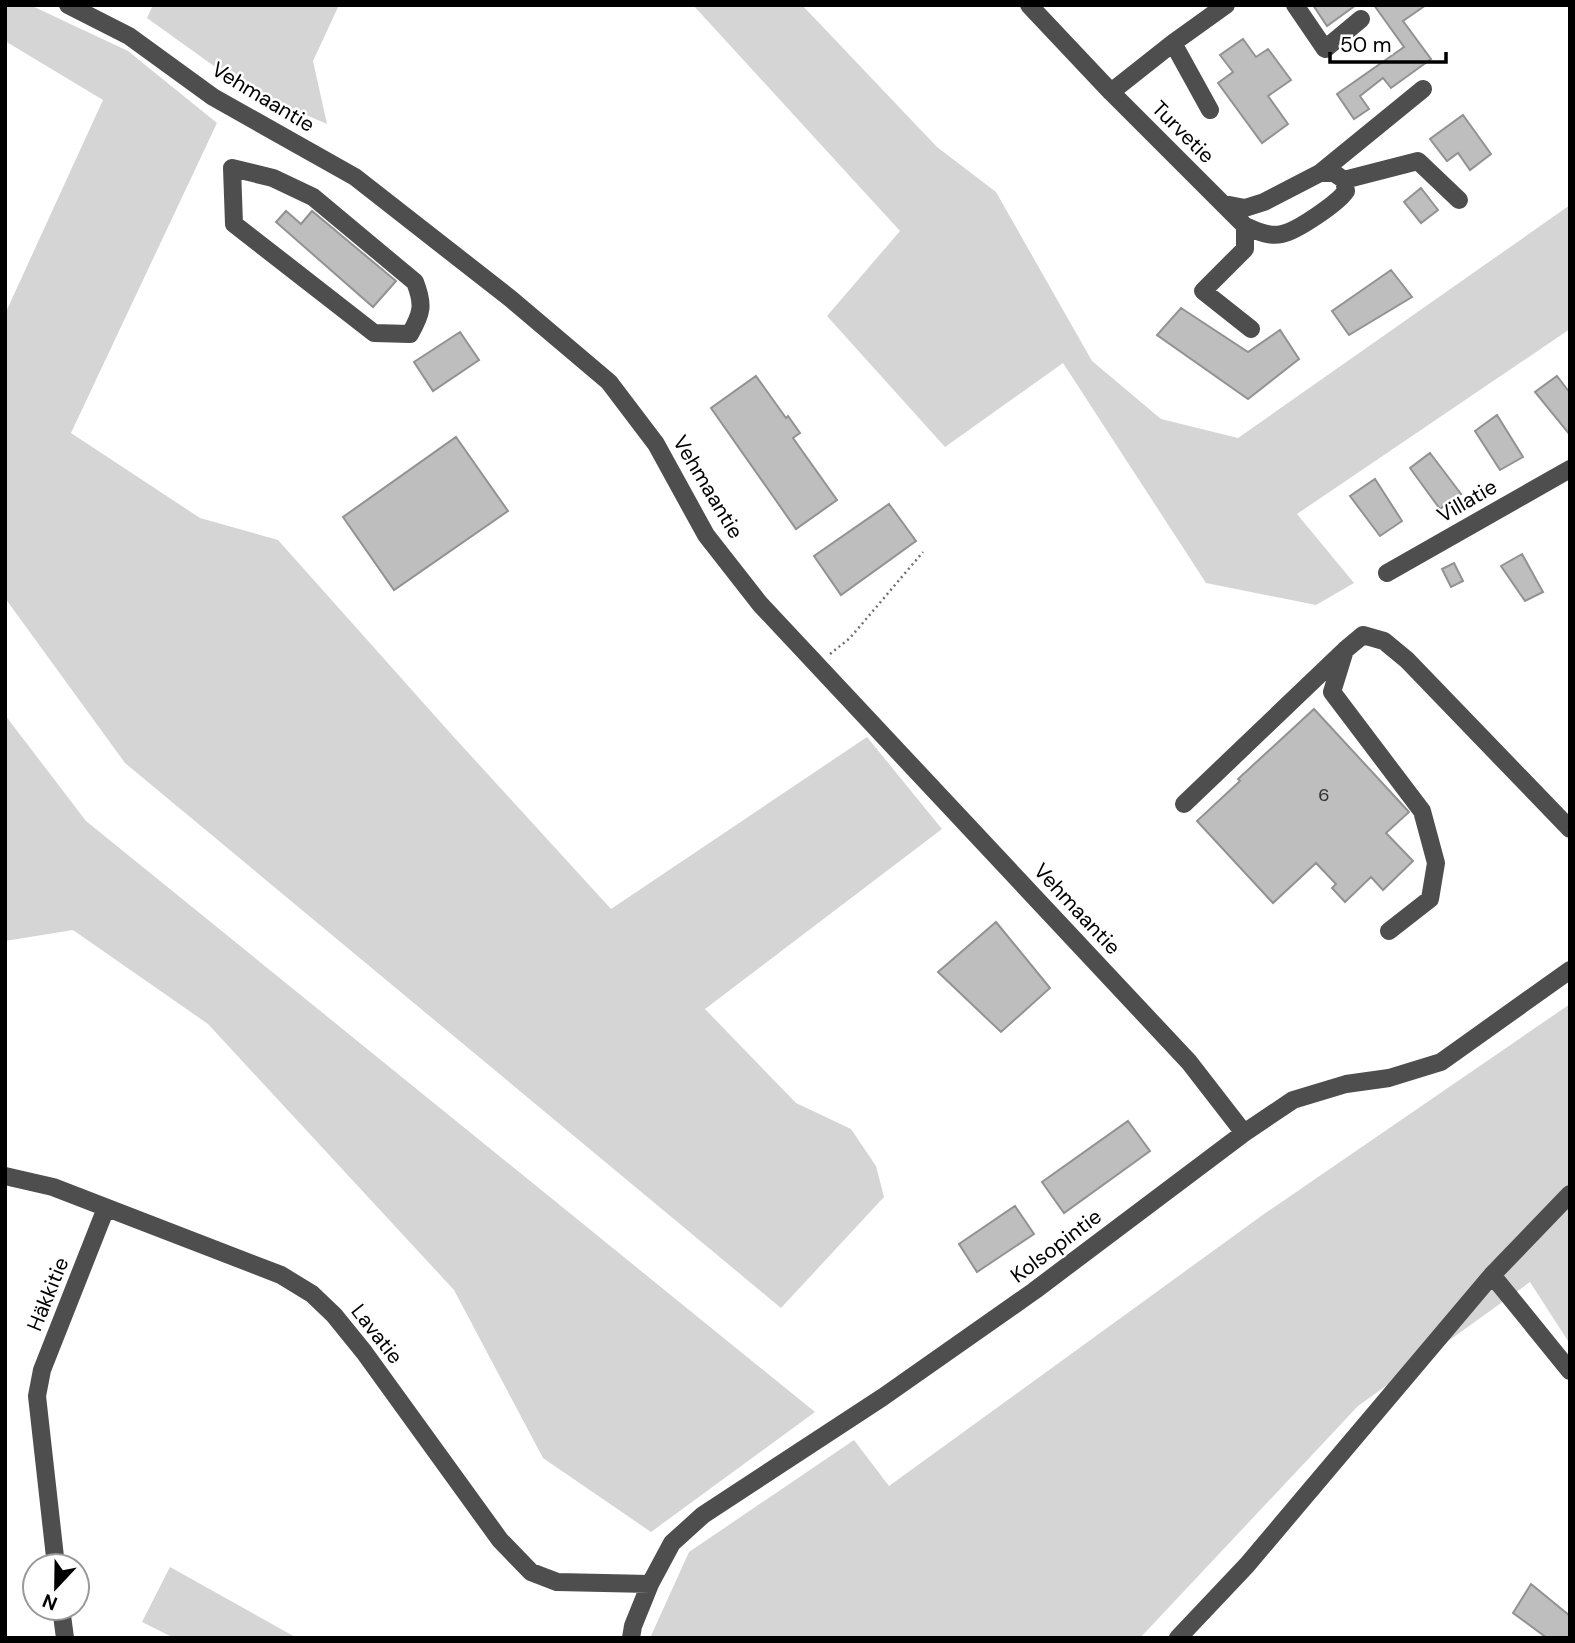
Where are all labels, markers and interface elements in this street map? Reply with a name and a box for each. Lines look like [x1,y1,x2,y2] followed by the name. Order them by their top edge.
[1330,21,1446,65] scale bar
[1340,31,1391,59] text: 50 m
[206,55,320,139] street label: Vehmaantie
[1146,95,1220,169] street label: Turvetie
[666,430,750,544] street label: Vehmaantie
[1432,473,1502,529] street label: Villatie
[1318,783,1330,807] house number: 6
[1027,857,1127,961] street label: Vehmaantie
[1005,1203,1107,1289] street label: Kolsopintie
[21,1253,75,1335] street label: Häkkitie
[345,1298,409,1370] street label: Lavatie
[21,1552,91,1622] north arrow
[39,1588,61,1616] text: N

